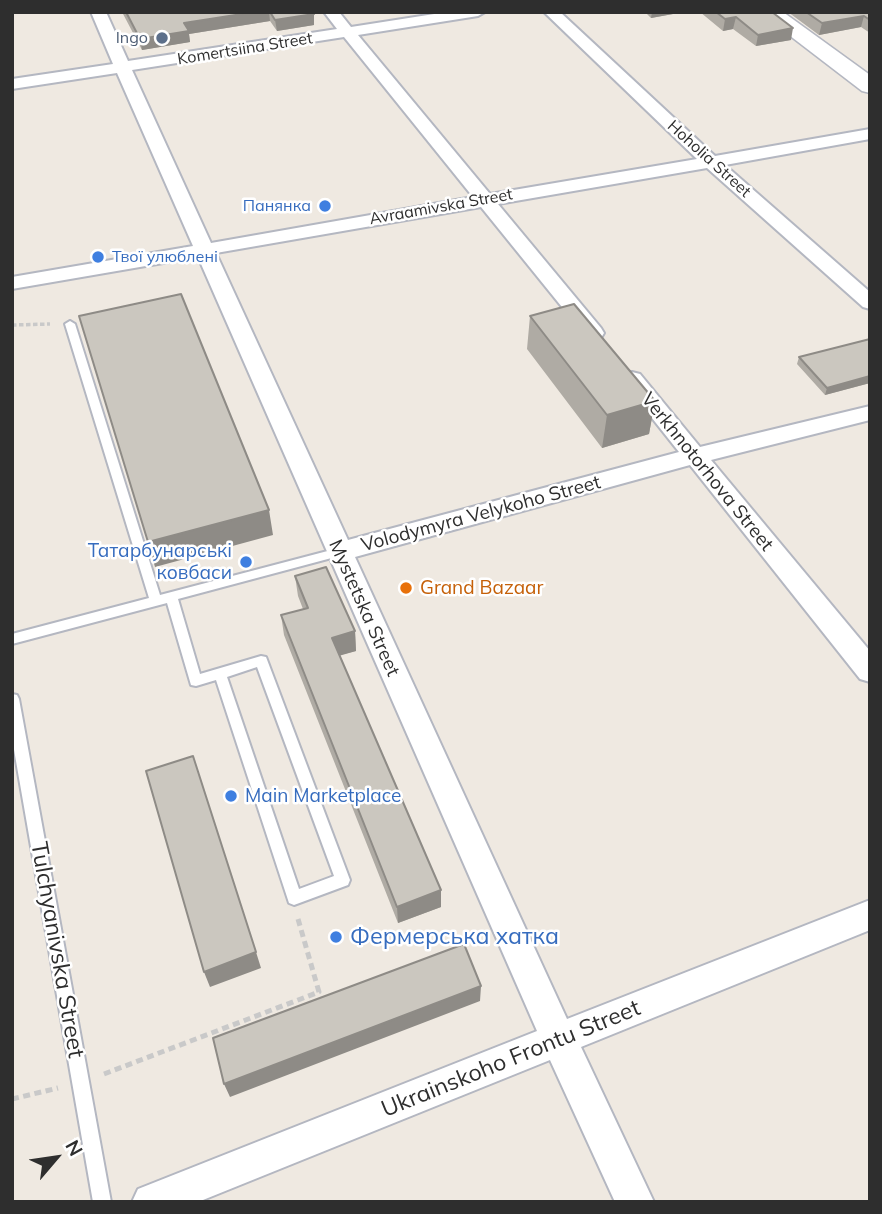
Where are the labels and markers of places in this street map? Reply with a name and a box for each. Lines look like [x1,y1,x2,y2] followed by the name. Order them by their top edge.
[116,28,148,48] place label: Ingo
[154,30,170,46] marker: Ingo
[243,196,311,216] place label: Панянка
[317,198,333,214] marker: Панянка
[112,247,218,267] place label: Твої улюблені
[90,249,106,265] marker: Твої улюблені
[88,540,232,584] place label: Татарбунарські ковбаси
[238,554,254,570] marker: Татарбунарські ковбаси
[420,577,543,599] place label: Grand Bazaar
[398,580,414,596] marker: Grand Bazaar
[245,785,401,807] place label: Main Marketplace
[223,788,239,804] marker: Main Marketplace
[350,923,559,951] place label: Фермерська хатка
[328,929,344,945] marker: Фермерська хатка

